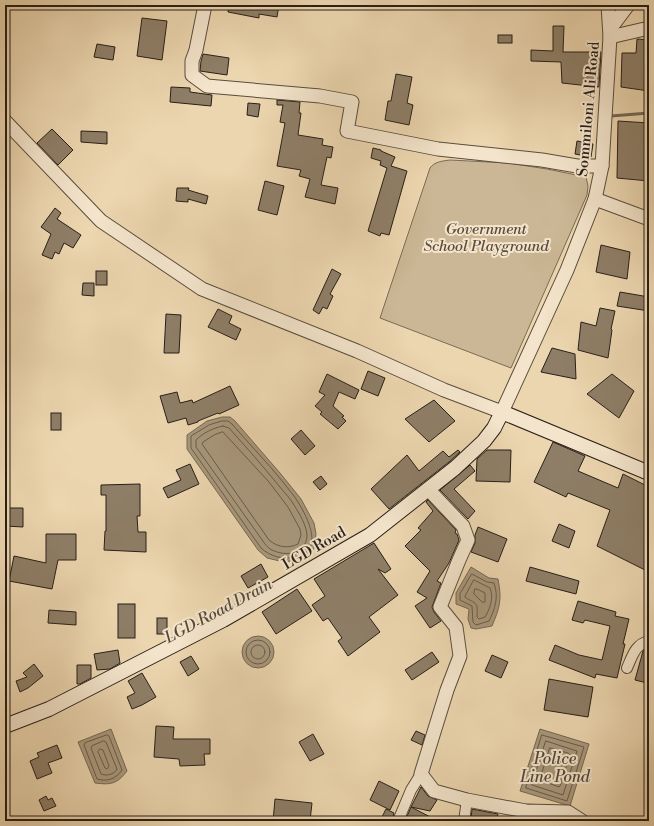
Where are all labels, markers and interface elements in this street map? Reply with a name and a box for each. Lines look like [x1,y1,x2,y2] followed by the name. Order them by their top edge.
[573,40,604,177] street label: Sommiloni Ali Road
[423,220,549,256] park label: Government School Playground
[279,522,350,574] street label: LGD Road
[160,574,277,648] water label: LGD Road Drain
[519,749,591,787] water label: Police Line Pond

